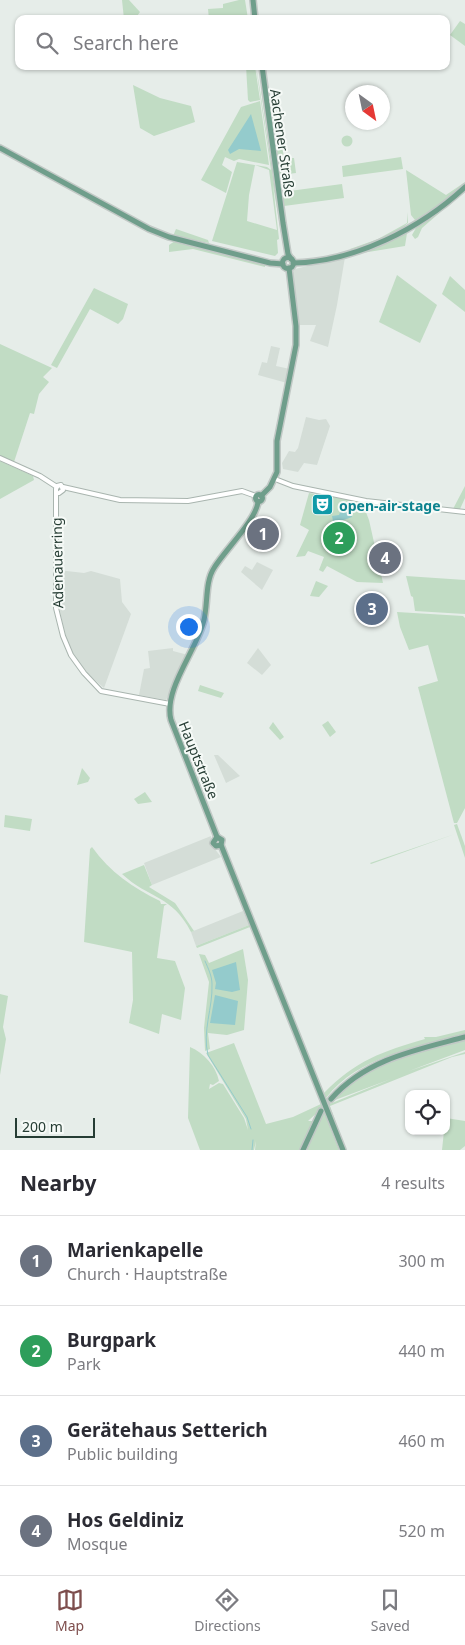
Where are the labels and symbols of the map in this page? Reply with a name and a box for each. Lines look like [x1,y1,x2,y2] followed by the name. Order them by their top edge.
[345,85,390,130] north arrow
[266,88,300,198] street label: Aachener Straße
[311,493,335,517] theatre icon: open-air-stage
[339,496,441,515] place label: open-air-stage
[247,515,279,553] pin: 1
[47,517,67,609] street label: Adenauerring
[323,519,355,557] pin: 2
[369,539,401,577] pin: 4
[356,590,388,628] pin: 3
[176,614,202,640] your location
[175,718,223,802] street label: Hauptstraße
[15,1115,95,1138] scale bar

